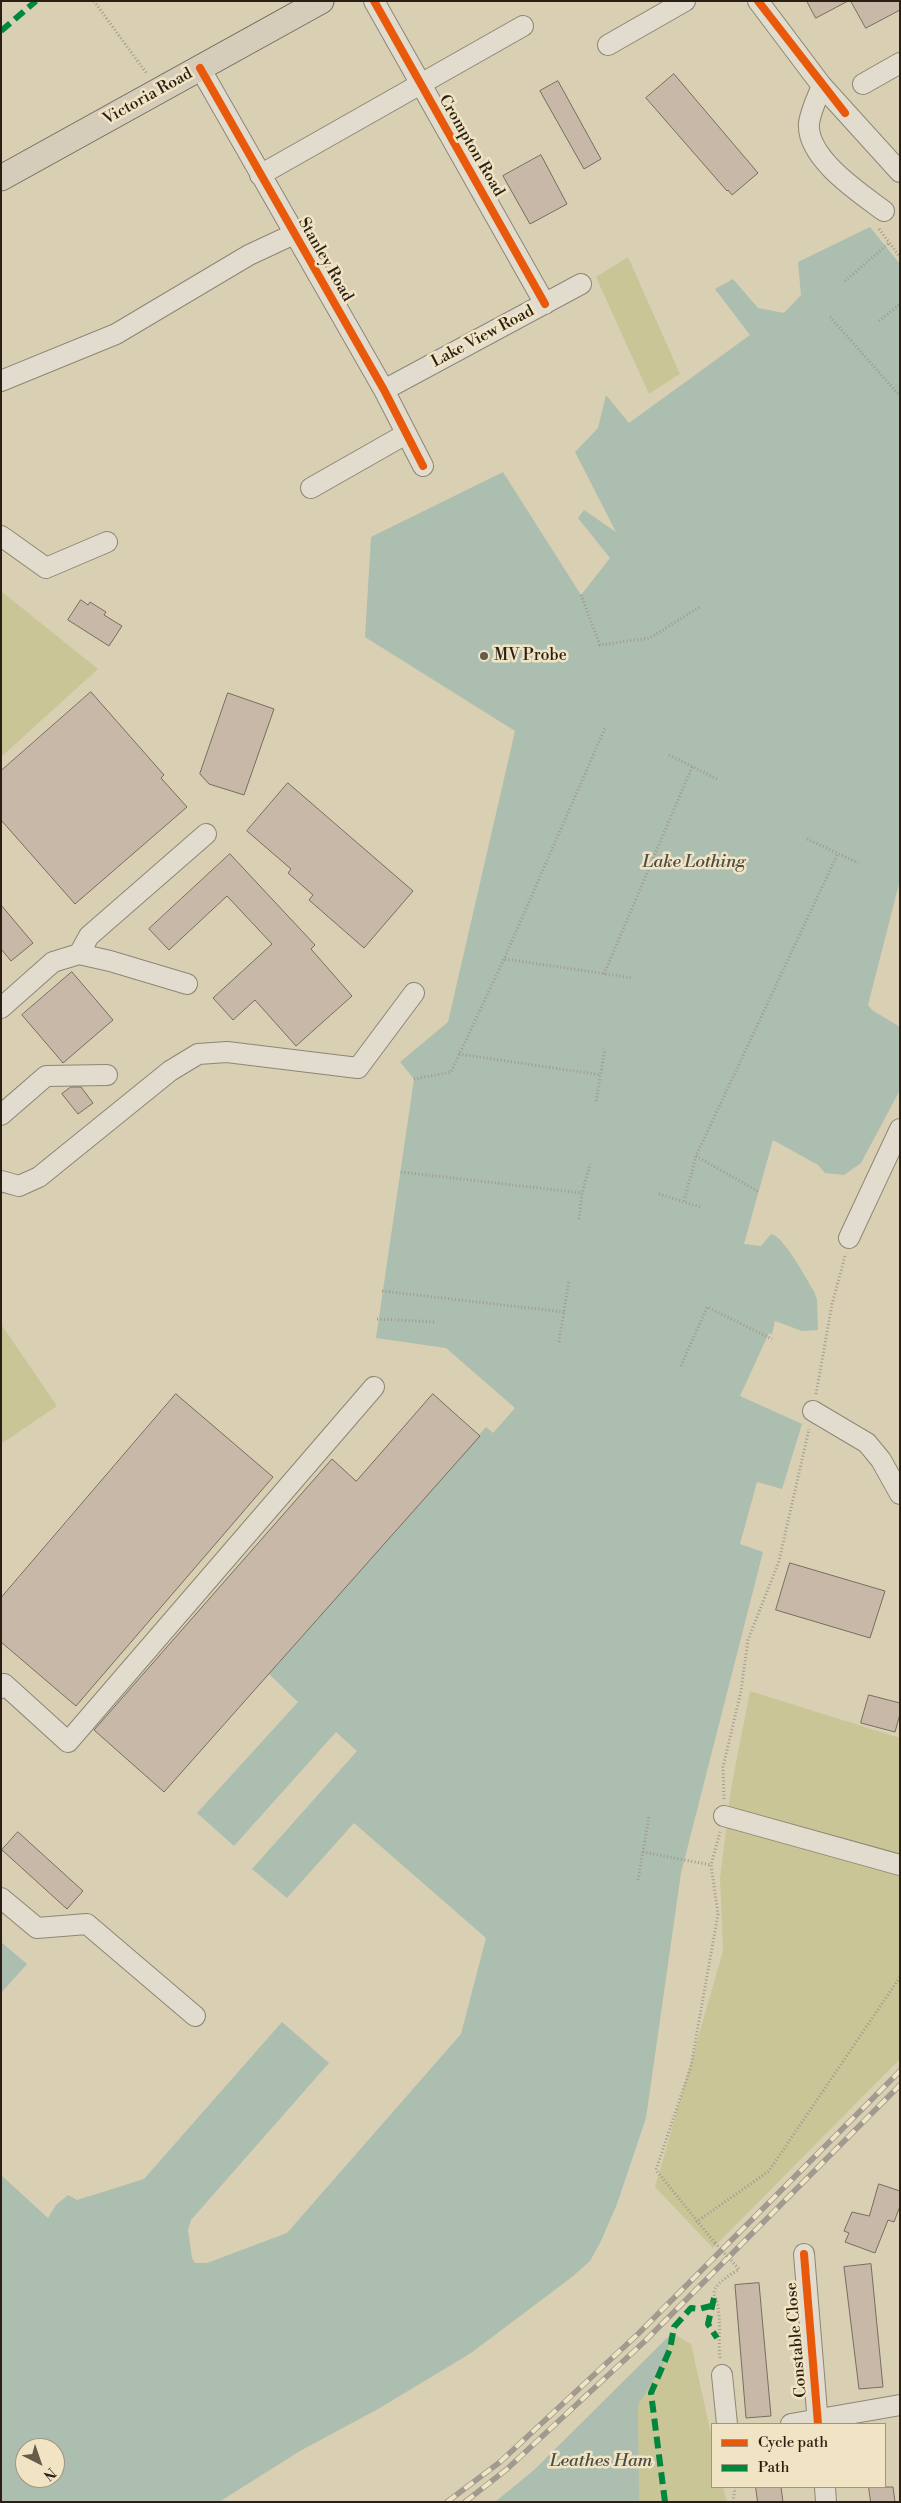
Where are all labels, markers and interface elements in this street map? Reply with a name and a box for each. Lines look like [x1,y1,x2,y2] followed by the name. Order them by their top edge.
[100,65,196,129] street label: Victoria Road
[434,92,508,200] street label: Crompton Road
[293,215,357,305] street label: Stanley Road
[428,302,538,372] street label: Lake View Road
[494,646,567,666] place label: MV Probe
[478,650,490,662] marker: MV Probe
[642,852,746,874] water label: Lake Lothing
[782,2282,812,2398] street label: Constable Close
[711,2423,886,2488] legend
[758,2433,828,2452] text: Cycle path
[15,2438,65,2488] north arrow
[550,2451,652,2473] water label: Leathes Ham
[758,2458,790,2477] text: Path
[39,2463,59,2484] text: N

